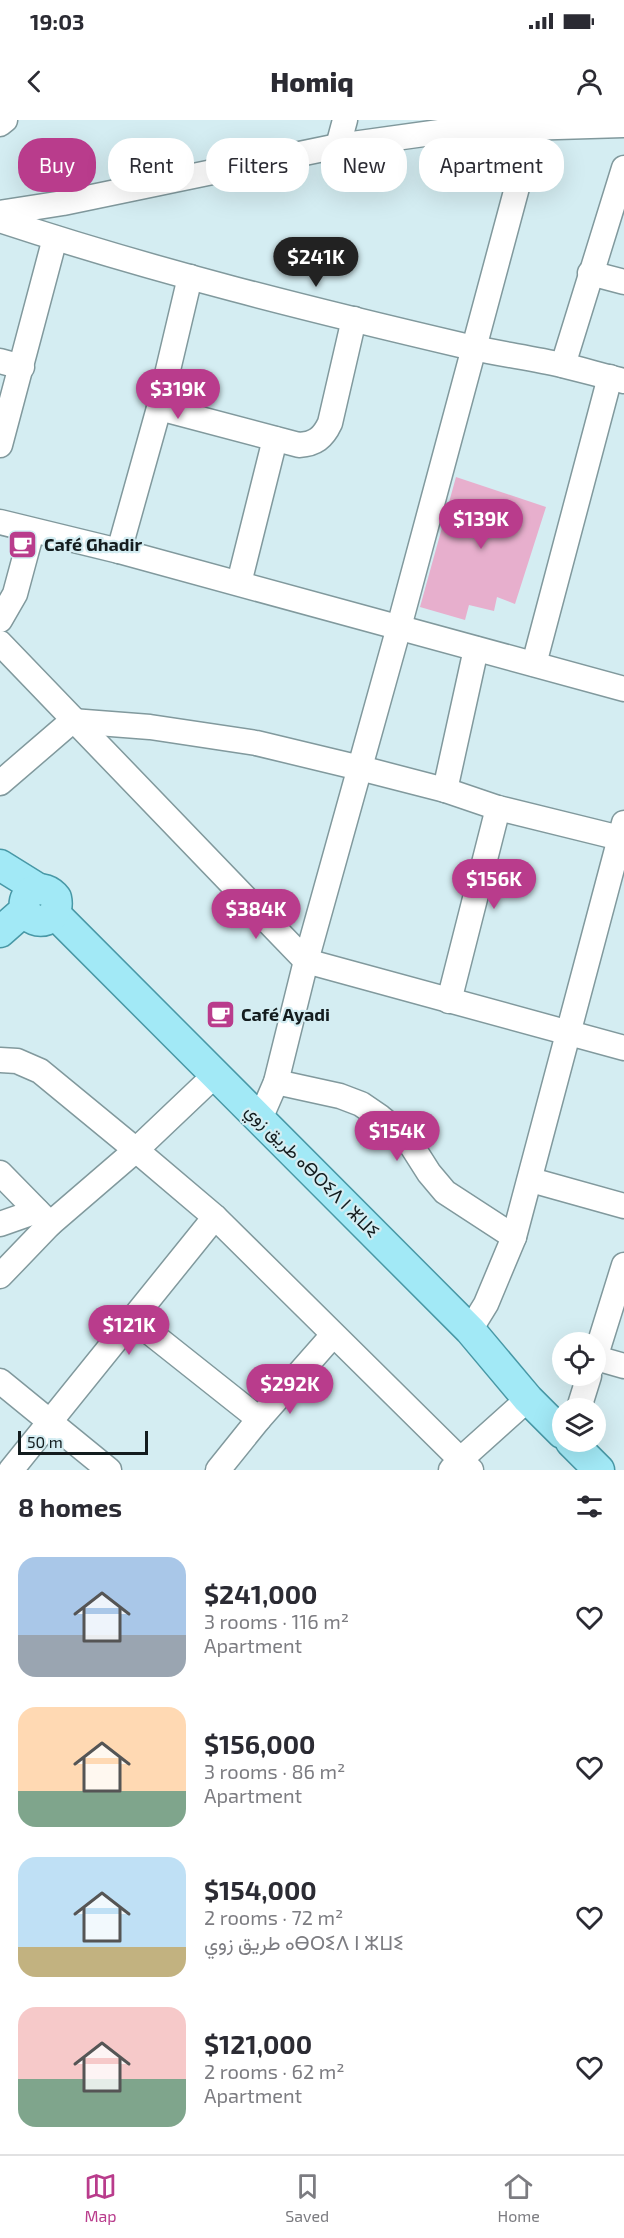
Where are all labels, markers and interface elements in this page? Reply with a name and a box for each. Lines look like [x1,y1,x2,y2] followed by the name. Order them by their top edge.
[30,8,85,34] text: 19:03
[18,65,51,98] icon: back
[270,65,354,97] text: Homiq
[573,65,606,98] icon: person
[18,138,96,192] chip: Buy
[108,138,194,192] chip: Rent
[206,138,309,192] chip: Filters
[321,138,407,192] chip: New
[419,138,564,192] chip: Apartment
[274,237,358,288] pin: $241K
[287,244,345,268] text: $241K
[136,369,220,420] pin: $319K
[150,376,206,400] text: $319K
[439,499,523,550] pin: $139K
[453,506,509,530] text: $139K
[7,529,39,561] cafe icon: Café Ghadir
[44,533,143,555] place label: Café Ghadir
[452,859,536,910] pin: $156K
[466,866,522,890] text: $156K
[214,889,298,940] pin: $384K
[226,896,286,920] text: $384K
[204,999,236,1031] cafe icon: Café Ayadi
[241,1003,330,1025] place label: Café Ayadi
[238,1099,384,1245] street label: طريق زوي ⴰⴱⵔⵉⴷ ⵏ ⵣⵡⵉ
[355,1111,439,1162] pin: $154K
[369,1118,425,1142] text: $154K
[87,1305,171,1356] pin: $121K
[102,1312,156,1336] text: $121K
[552,1332,606,1452] map controls
[552,1332,606,1386] button: locate
[248,1364,332,1415] pin: $292K
[260,1371,320,1395] text: $292K
[552,1398,606,1452] button: layers
[18,1428,148,1456] scale bar
[27,1432,63,1451] text: 50 m
[573,1490,606,1523] icon: filters
[18,1491,122,1522] text: 8 homes
[204,1578,318,1609] text: $241,000
[66,1581,138,1653] icon: home
[573,1601,606,1634] icon: heart
[204,1609,349,1633] text: 3 rooms · 116 m²
[204,1633,302,1657] text: Apartment
[204,1728,316,1759] text: $156,000
[66,1731,138,1803] icon: home
[573,1751,606,1784] icon: heart
[204,1759,345,1783] text: 3 rooms · 86 m²
[204,1783,302,1807] text: Apartment
[204,1874,317,1905] text: $154,000
[66,1881,138,1953] icon: home
[573,1901,606,1934] icon: heart
[204,1905,343,1929] text: 2 rooms · 72 m²
[204,1930,404,1954] text: طريق زوي ⴰⴱⵔⵉⴷ ⵏ ⵣⵡⵉ
[204,2028,312,2059] text: $121,000
[66,2031,138,2103] icon: home
[573,2051,606,2084] icon: heart
[204,2059,344,2083] text: 2 rooms · 62 m²
[204,2083,302,2107] text: Apartment
[84,2170,117,2225] tab: Map
[285,2170,329,2225] tab: Saved
[497,2170,540,2225] tab: Home

